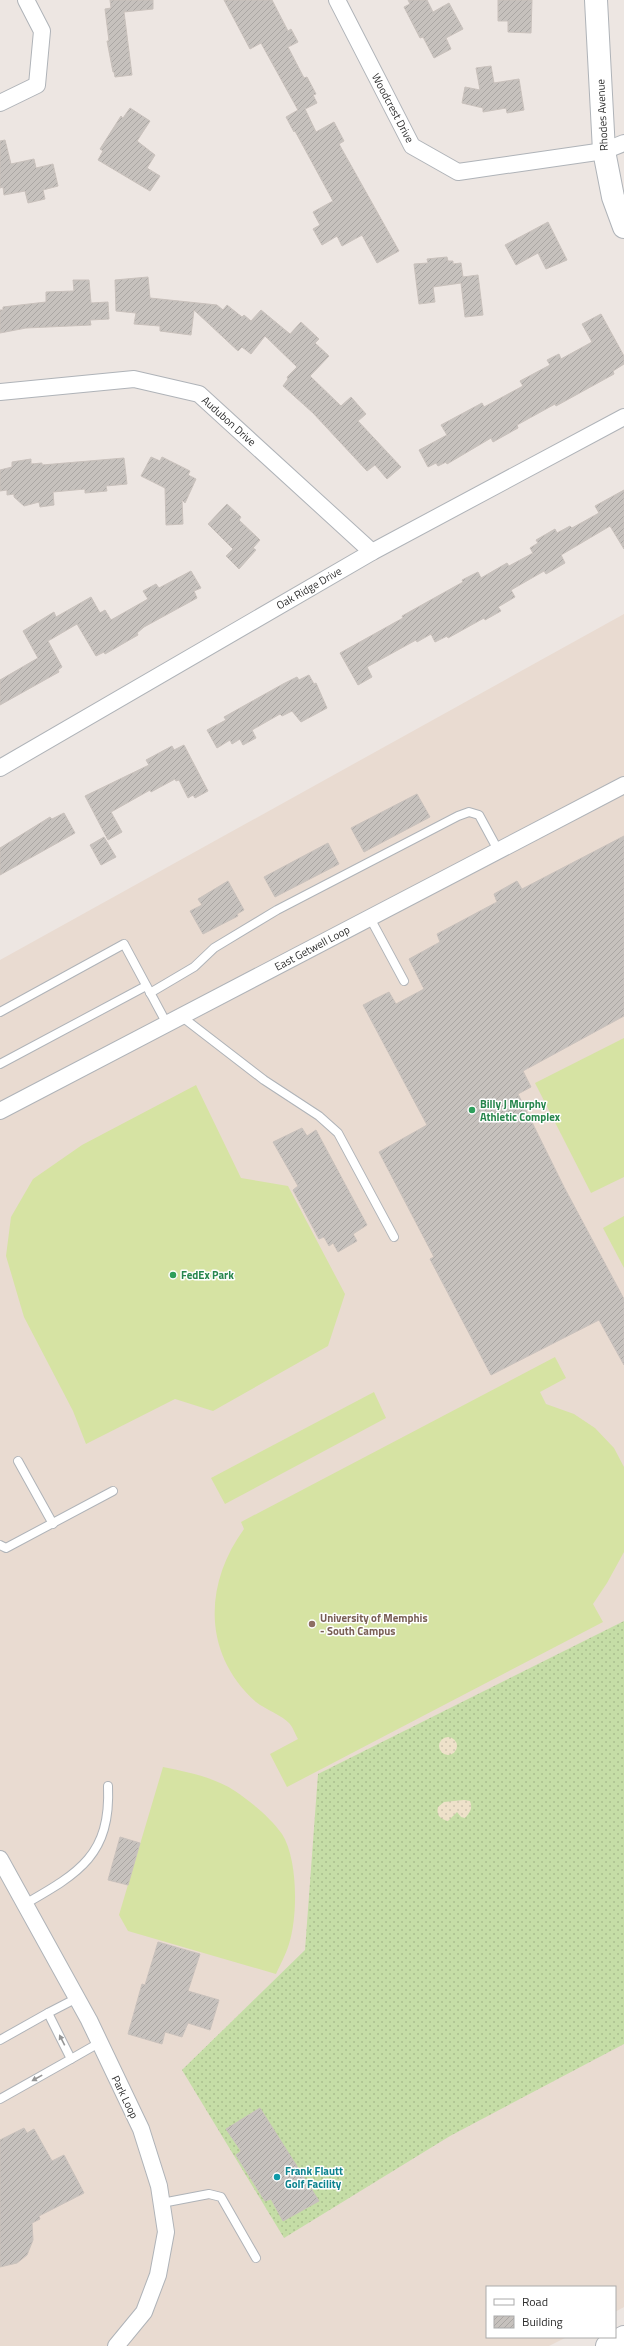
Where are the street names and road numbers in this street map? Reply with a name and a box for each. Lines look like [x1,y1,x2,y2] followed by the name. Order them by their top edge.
[368,70,418,146] street label: Woodcrest Drive
[592,78,612,151] street label: Rhodes Avenue
[198,392,260,450] street label: Audubon Drive
[273,563,345,613] street label: Oak Ridge Drive
[272,921,353,975] street label: East Getwell Loop
[108,2073,142,2121] street label: Park Loop

